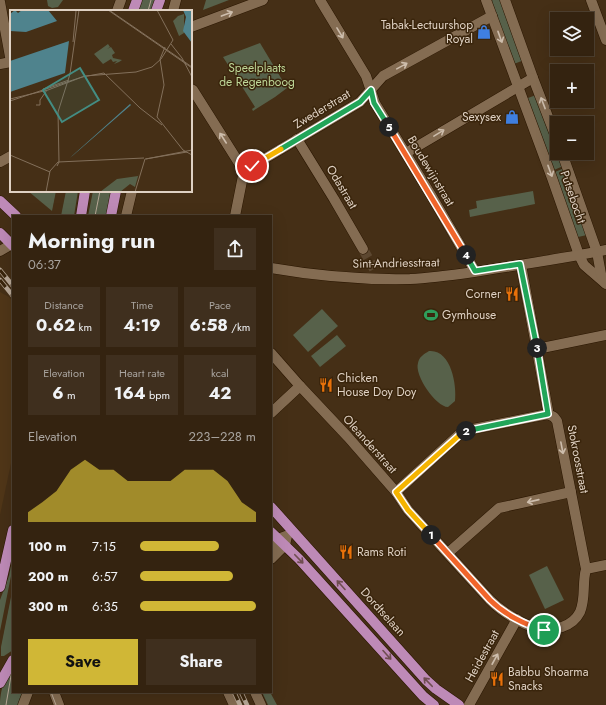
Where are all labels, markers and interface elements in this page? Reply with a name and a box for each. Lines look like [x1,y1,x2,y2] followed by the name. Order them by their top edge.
[220,9,232,17] one-way arrow
[10,10,192,192] inset map
[550,12,594,160] map controls
[550,12,594,56] button: layers
[381,16,473,48] place label: Tabak-Lectuurshop Royal
[476,24,492,40] shop icon: Tabak-Lectuurshop Royal
[336,27,344,38] one-way arrow
[496,30,504,42] one-way arrow
[219,59,295,91] park label: Speelplaats de Regenboog
[395,62,407,69] one-way arrow
[550,64,594,108] button: +
[290,85,354,133] street label: Zwederstraat
[538,98,546,110] one-way arrow
[462,108,502,126] place label: Sexysex
[504,109,520,125] shop icon: Sexysex
[550,116,594,160] button: −
[379,117,399,137] pin: 5
[385,119,393,135] text: 5
[433,128,445,136] one-way arrow
[403,132,459,210] street label: Boudewijnstraat
[219,133,227,144] one-way arrow
[235,149,269,183] pin
[241,155,263,177] icon: check
[322,162,362,212] street label: Odastraat
[547,165,555,177] one-way arrow
[556,168,590,226] street label: Putsebocht
[28,224,155,256] text: Morning run
[214,228,256,270] button: share
[456,245,476,265] pin: 4
[462,247,470,263] text: 4
[352,253,440,273] street label: Sint-Andriesstraat
[28,255,61,274] text: 06:37
[466,285,502,303] place label: Corner
[504,286,520,302] restaurant icon: Corner
[44,297,84,313] text: Distance
[131,297,153,313] text: Time
[209,297,231,313] text: Pace
[442,306,496,324] place label: Gymhouse
[423,307,439,323] sports icon: Gymhouse
[36,313,75,337] text: 0.62
[123,313,161,337] text: 4:19
[190,313,228,337] text: 6:58
[75,319,92,335] text: km
[228,319,250,335] text: /km
[527,338,547,358] pin: 3
[534,340,540,356] text: 3
[43,365,85,381] text: Elevation
[119,365,165,381] text: Heart rate
[211,365,229,381] text: kcal
[337,369,417,401] place label: Chicken House Doy Doy
[318,377,334,393] restaurant icon: Chicken House Doy Doy
[52,381,64,405] text: 6
[114,381,146,405] text: 164
[208,381,232,405] text: 42
[64,387,76,403] text: m
[146,387,170,403] text: bpm
[339,411,401,478] street label: Oleanderstraat
[456,421,476,441] pin: 2
[462,423,470,439] text: 2
[563,423,593,495] street label: Stokroosstraat
[28,427,77,446] text: Elevation
[189,427,256,446] text: 223–228 m
[558,441,566,454] one-way arrow
[526,497,539,505] one-way arrow
[421,525,441,545] pin: 1
[428,527,434,543] text: 1
[28,537,66,556] text: 100 m
[92,537,116,556] text: 7:15
[357,543,407,561] place label: Rams Roti
[338,544,354,560] restaurant icon: Rams Roti
[294,554,304,564] one-way arrow
[28,567,68,586] text: 200 m
[92,567,118,586] text: 6:57
[337,580,346,591] one-way arrow
[356,584,410,640] street label: Dordtselaan
[28,597,68,616] text: 300 m
[92,597,118,616] text: 6:35
[527,613,561,647] pin
[533,619,555,641] icon: arrive
[460,627,504,685] street label: Heidestraat
[28,639,138,685] button: Save
[146,639,256,685] button: Share
[382,650,391,660] one-way arrow
[492,653,500,665] one-way arrow
[508,663,589,695] place label: Babbu Shoarma Snacks
[489,671,505,687] restaurant icon: Babbu Shoarma Snacks
[423,677,433,687] one-way arrow

